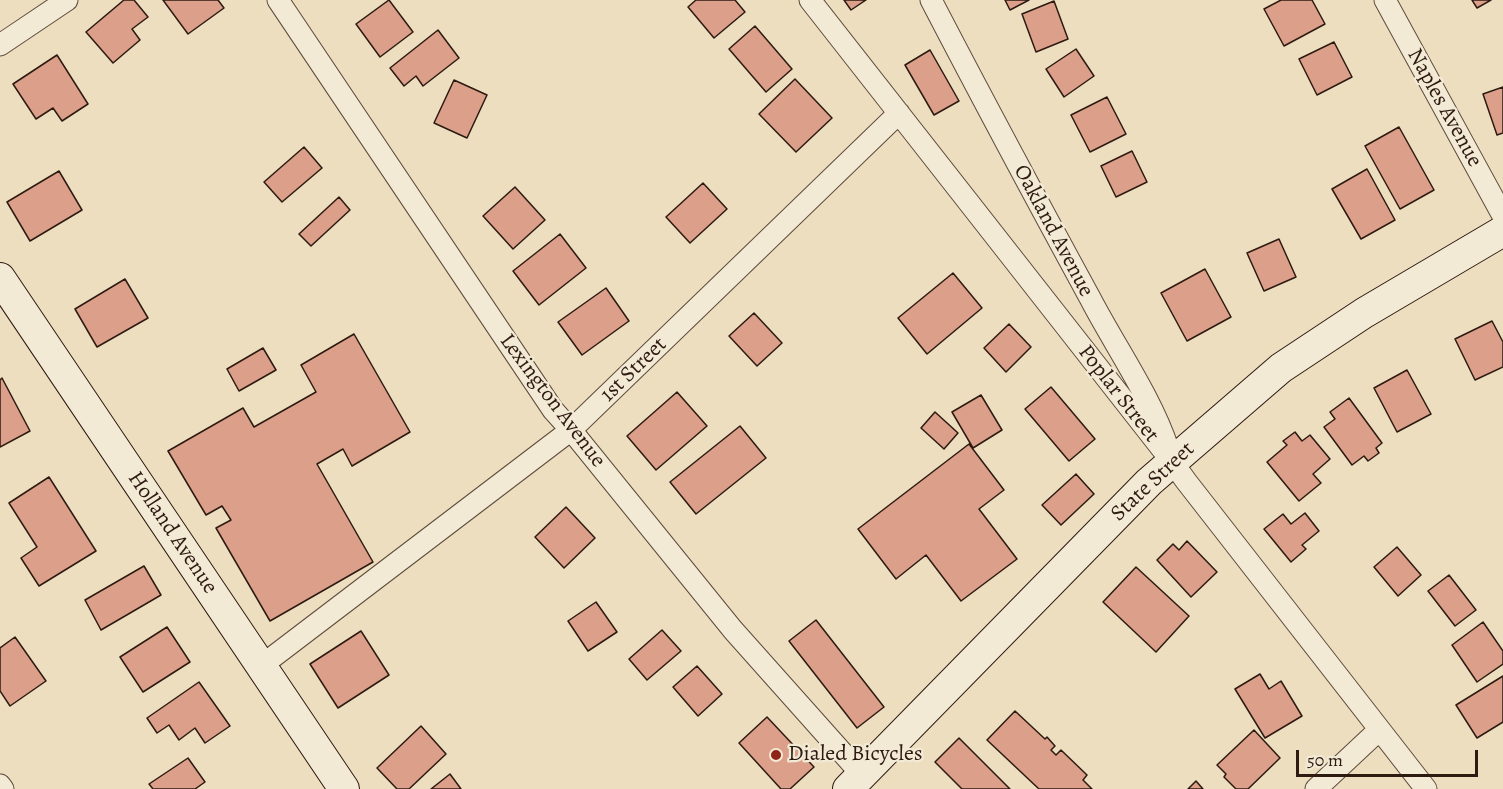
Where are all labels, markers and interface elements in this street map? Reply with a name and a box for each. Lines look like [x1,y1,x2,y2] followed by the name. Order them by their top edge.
[1401,44,1487,172] street label: Naples Avenue
[1007,160,1099,302] street label: Oakland Avenue
[493,329,611,473] street label: Lexington Avenue
[595,332,673,408] street label: 1st Street
[1072,340,1164,448] street label: Poplar Street
[1106,437,1200,527] street label: State Street
[121,467,223,599] street label: Holland Avenue
[1299,738,1480,776] scale bar
[788,742,923,768] place label: Dialed Bicycles
[769,748,783,762] marker: Dialed Bicycles
[1307,748,1343,772] text: 50 m

